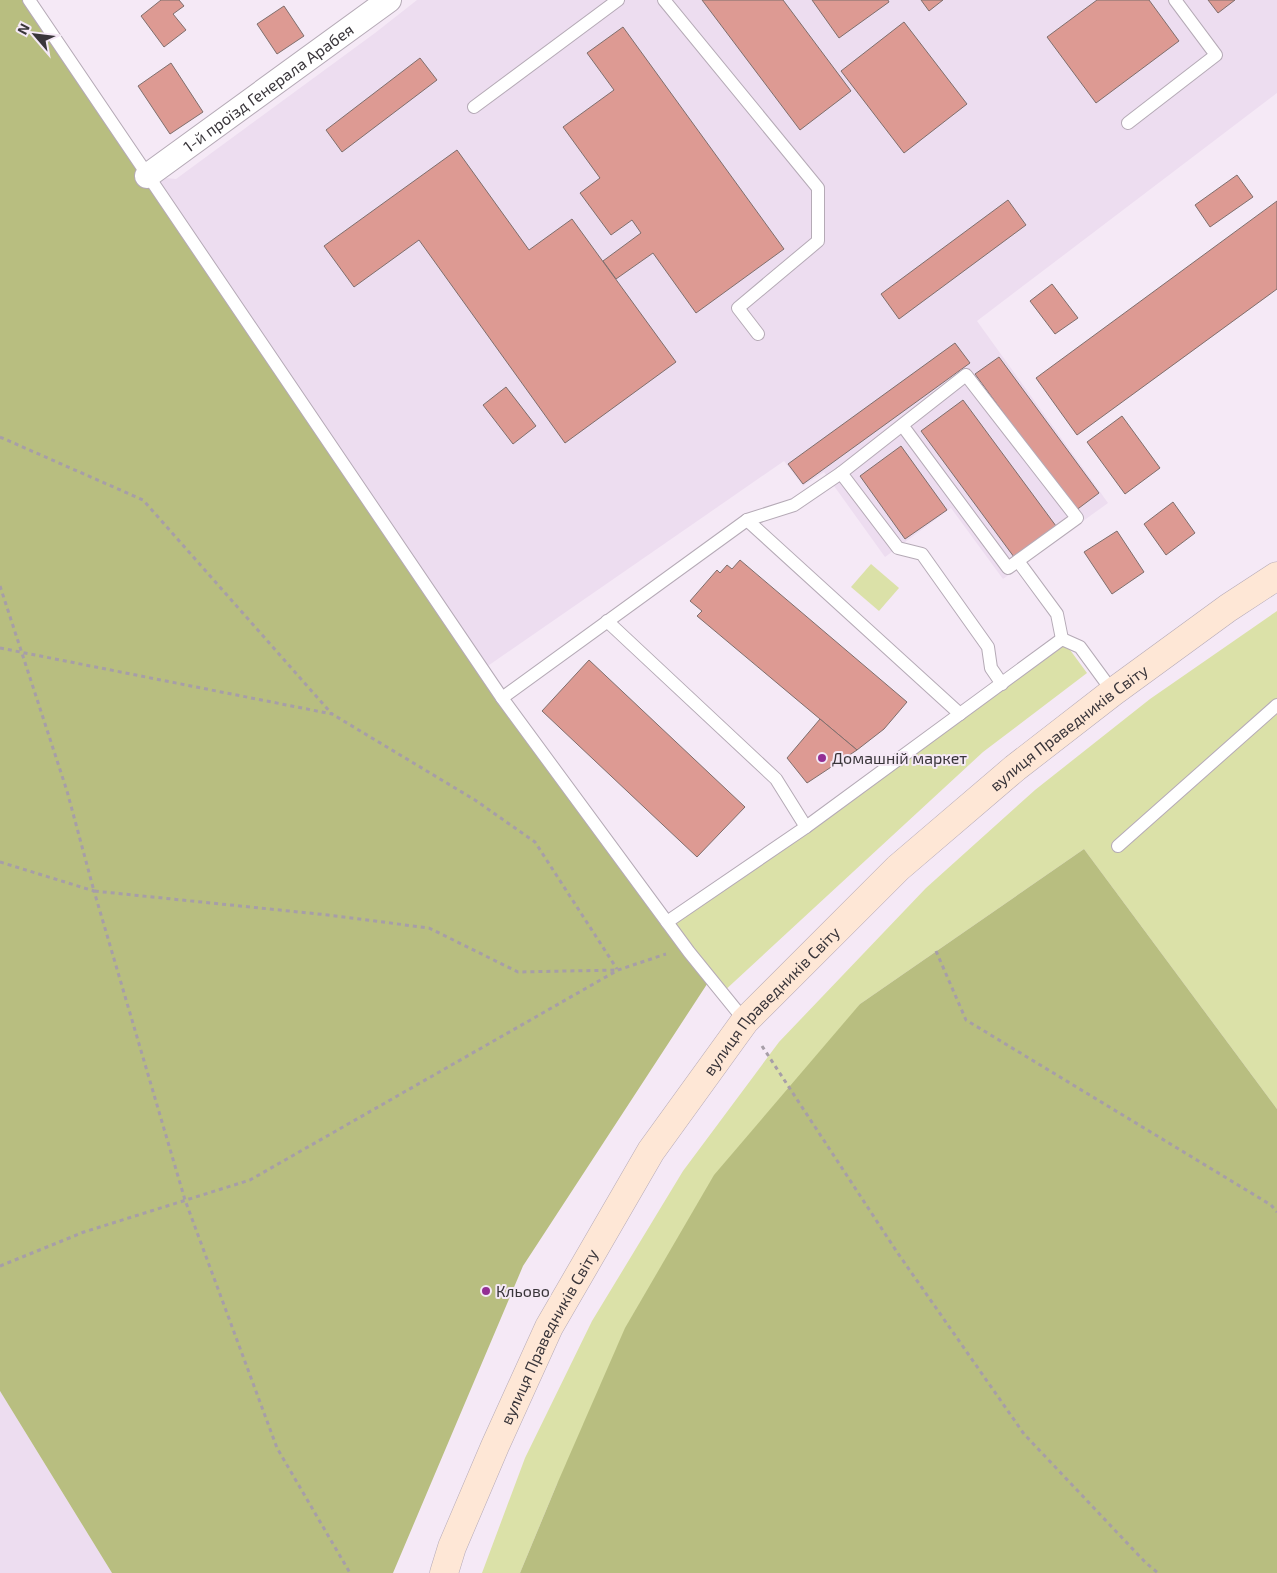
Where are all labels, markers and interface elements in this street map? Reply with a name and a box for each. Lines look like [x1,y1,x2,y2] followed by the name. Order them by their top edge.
[10,10,60,60] north arrow
[179,19,357,156] street label: 1-й проїзд Генерала Арабея
[13,20,33,37] text: N
[986,660,1152,794] street label: вулиця Праведників Світу
[832,748,967,767] place label: Домашній маркет
[816,752,828,764] marker: Домашній маркет
[699,922,844,1079] street label: вулиця Праведників Світу
[496,1245,602,1427] street label: вулиця Праведників Світу
[496,1281,550,1300] place label: Кльово
[480,1285,492,1297] marker: Кльово

